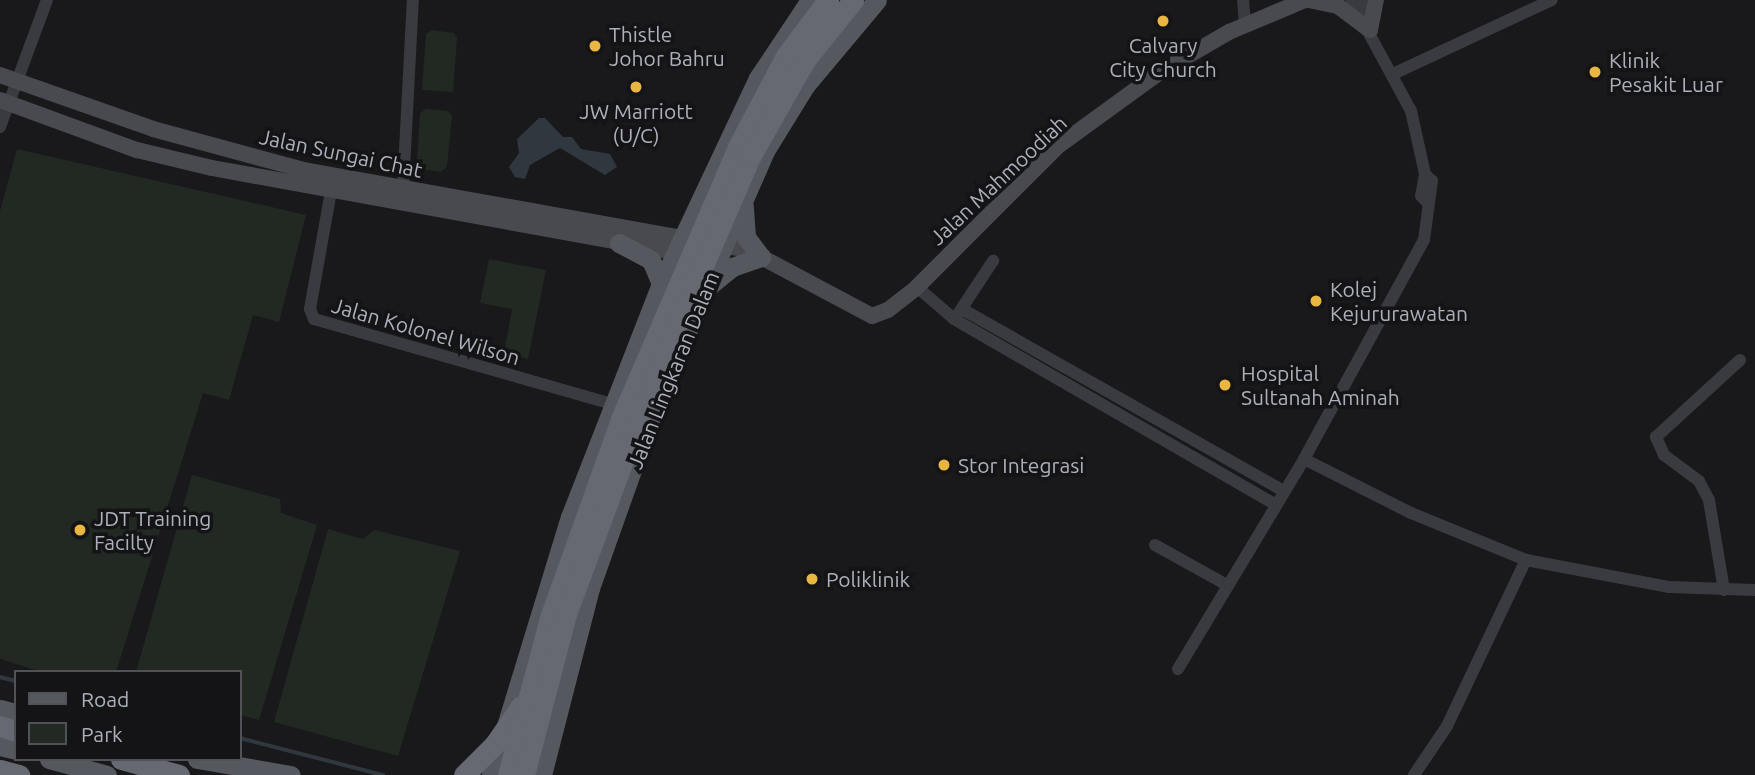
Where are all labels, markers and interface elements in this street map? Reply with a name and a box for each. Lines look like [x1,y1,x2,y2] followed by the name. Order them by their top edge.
[1155,13,1171,29] marker: Calvary City Church
[609,21,725,71] place label: Thistle Johor Bahru
[1109,32,1217,82] place label: Calvary City Church
[587,38,603,54] marker: Thistle Johor Bahru
[1609,47,1723,97] place label: Klinik Pesakit Luar
[1587,64,1603,80] marker: Klinik Pesakit Luar
[628,79,644,95] marker: JW Marriott (U/C)
[579,98,693,148] place label: JW Marriott (U/C)
[924,110,1072,250] street label: Jalan Mahmoodiah
[257,123,425,183] street label: Jalan Sungai Chat
[622,267,724,473] street label: Jalan Lingkaran Dalam
[1330,276,1468,326] place label: Kolej Kejururawatan
[329,292,523,370] street label: Jalan Kolonel Wilson
[1308,293,1324,309] marker: Kolej Kejururawatan
[1241,360,1400,410] place label: Hospital Sultanah Aminah
[1215,375,1235,395] marker: Hospital Sultanah Aminah
[958,452,1084,478] place label: Stor Integrasi
[936,457,952,473] marker: Stor Integrasi
[94,505,211,555] place label: JDT Training Facilty
[72,522,88,538] marker: JDT Training Facilty
[826,566,910,592] place label: Poliklinik
[804,571,820,587] marker: Poliklinik
[14,670,242,761] legend
[81,687,129,711] text: Road
[81,722,123,746] text: Park

